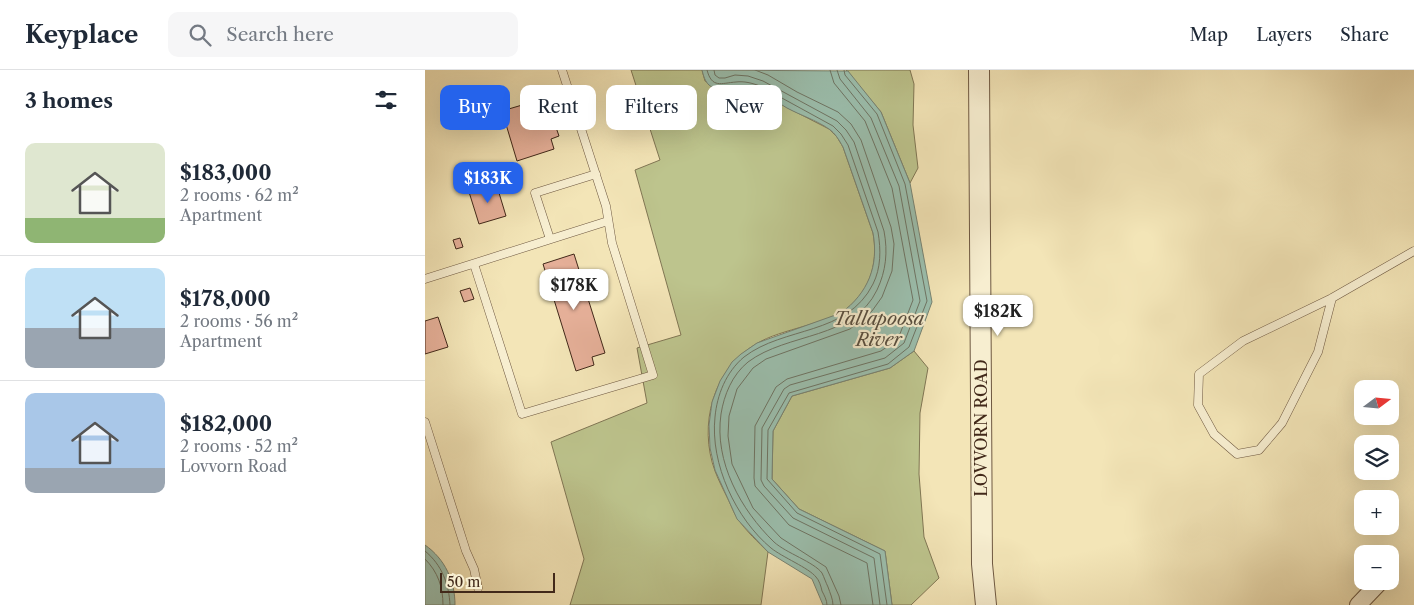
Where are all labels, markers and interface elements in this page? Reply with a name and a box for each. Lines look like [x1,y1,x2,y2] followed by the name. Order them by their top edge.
[168,12,518,57] search box
[25,20,138,49] text: Keyplace
[186,21,214,49] icon: search
[226,23,334,46] text: Search here
[1190,24,1228,46] text: Map
[1256,24,1312,46] text: Layers
[1340,24,1389,46] text: Share
[440,85,510,130] chip: Buy
[520,85,596,130] chip: Rent
[606,85,697,130] chip: Filters
[707,85,782,130] chip: New
[372,86,400,114] icon: filters
[25,88,113,113] text: 3 homes
[180,160,272,185] text: $183,000
[453,162,523,204] pin: $183K
[65,163,125,223] icon: home
[464,168,512,188] text: $183K
[180,185,299,205] text: 2 rooms · 62 m²
[180,205,262,225] text: Apartment
[539,268,609,311] pin: $178K
[550,275,598,295] text: $178K
[180,286,271,311] text: $178,000
[65,288,125,348] icon: home
[963,294,1033,337] pin: $182K
[974,301,1022,321] text: $182K
[834,308,925,351] water label: Tallapoosa River
[180,311,298,331] text: 2 rooms · 56 m²
[180,331,262,351] text: Apartment
[971,359,991,497] street label: LOVVORN ROAD
[1354,380,1399,425] north arrow
[1354,380,1399,590] map controls
[180,411,272,436] text: $182,000
[65,413,125,473] icon: home
[1354,435,1399,480] button: layers
[180,436,298,456] text: 2 rooms · 52 m²
[180,456,287,476] text: Lovvorn Road
[1354,490,1399,535] button: +
[1354,545,1399,590] button: −
[440,570,555,593] scale bar
[447,573,480,591] text: 50 m

